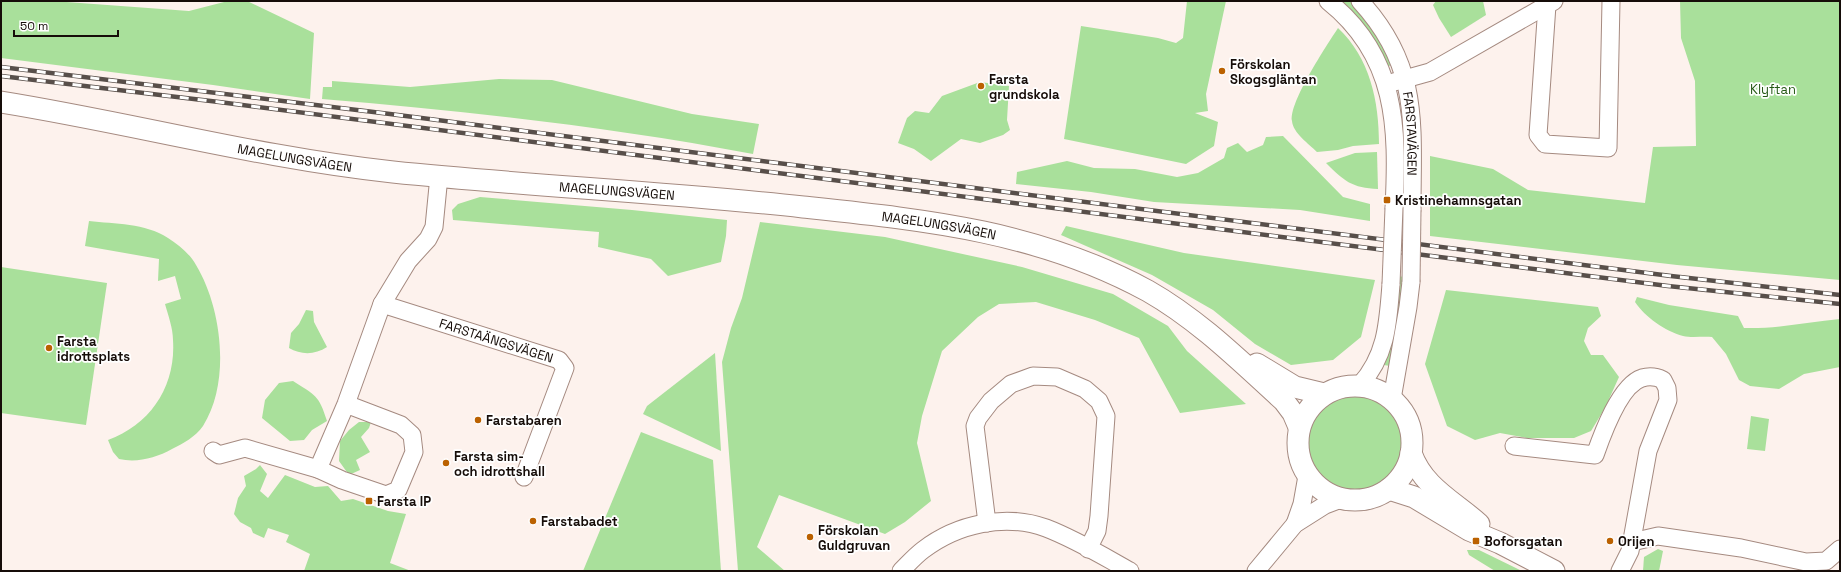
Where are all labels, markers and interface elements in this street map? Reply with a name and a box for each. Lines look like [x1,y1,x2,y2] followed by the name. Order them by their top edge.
[14,12,118,38] scale bar
[20,18,48,34] text: 50 m
[1230,56,1316,88] place label: Förskolan Skogsgläntan
[1217,66,1227,76] marker: Förskolan Skogsgläntan
[989,71,1060,103] place label: Farsta grundskola
[976,81,986,91] marker: Farsta grundskola
[1750,81,1796,98] park label: Klyftan
[1399,90,1420,176] street label: FARSTAVÄGEN
[236,140,353,176] street label: MAGELUNGSVÄGEN
[558,178,675,204] street label: MAGELUNGSVÄGEN
[1395,192,1522,209] place label: Kristinehamnsgatan
[1382,195,1392,205] marker: Kristinehamnsgatan
[881,208,998,244] street label: MAGELUNGSVÄGEN
[437,315,555,367] street label: FARSTAÄNGSVÄGEN
[57,333,130,365] place label: Farsta idrottsplats
[44,343,54,353] marker: Farsta idrottsplats
[486,412,562,429] place label: Farstabaren
[473,415,483,425] marker: Farstabaren
[454,448,545,480] place label: Farsta sim- och idrottshall
[441,458,451,468] marker: Farsta sim- och idrottshall
[377,493,431,510] place label: Farsta IP
[364,496,374,506] marker: Farsta IP
[541,513,618,530] place label: Farstabadet
[528,516,538,526] marker: Farstabadet
[818,522,890,554] place label: Förskolan Guldgruvan
[805,532,815,542] marker: Förskolan Guldgruvan
[1484,533,1562,550] place label: Boforsgatan
[1618,533,1654,550] place label: Orijen
[1471,536,1481,546] marker: Boforsgatan
[1605,536,1615,546] marker: Orijen

